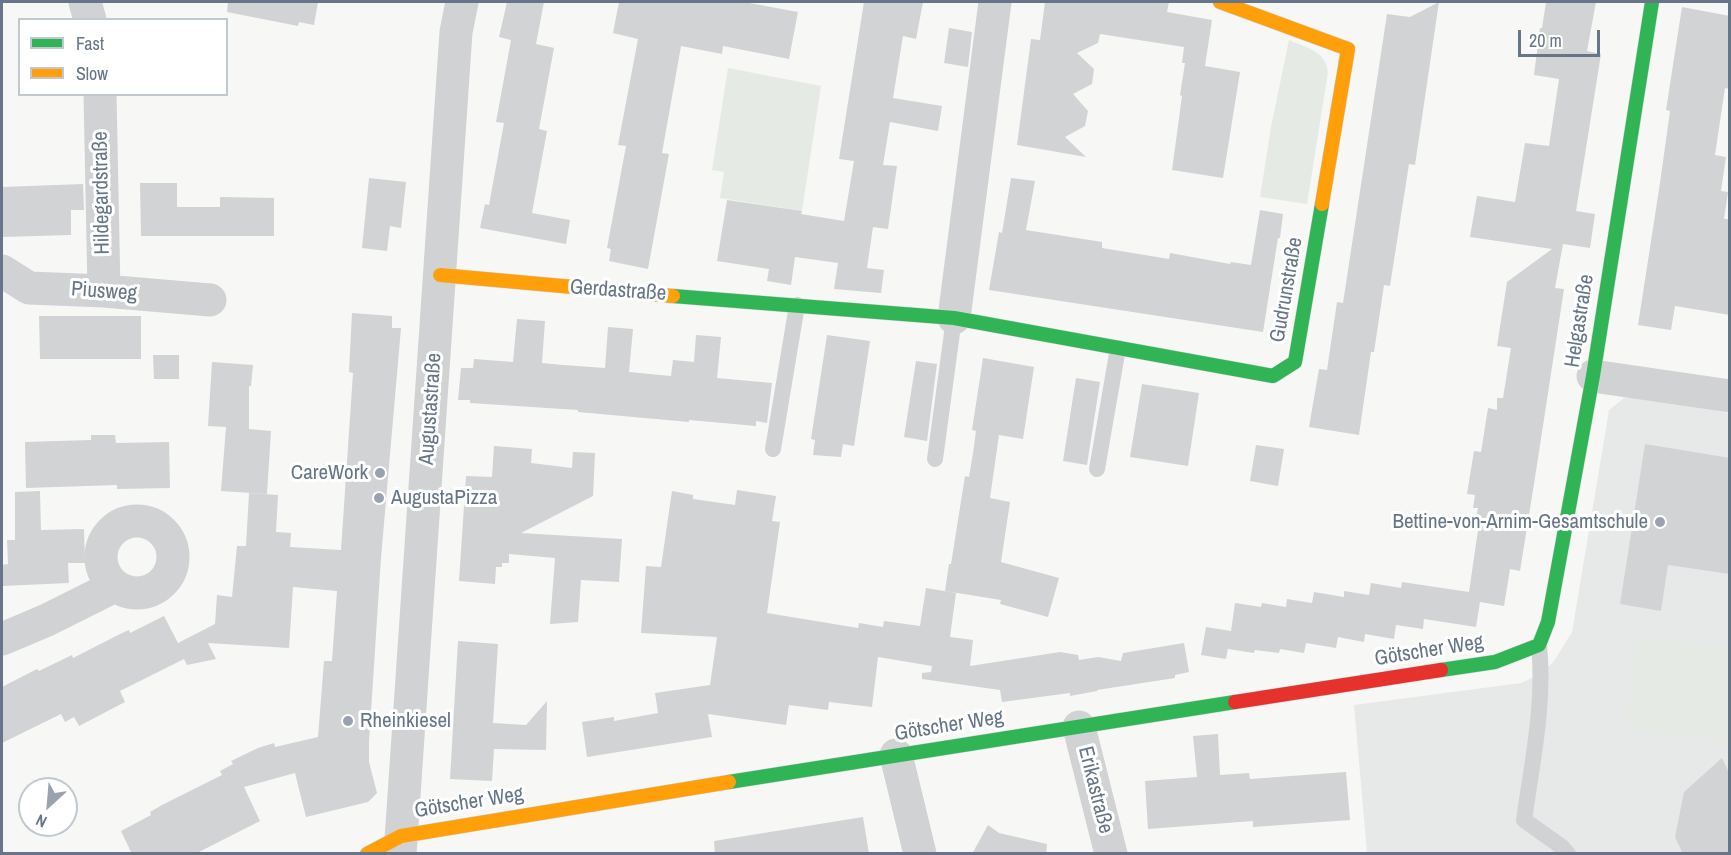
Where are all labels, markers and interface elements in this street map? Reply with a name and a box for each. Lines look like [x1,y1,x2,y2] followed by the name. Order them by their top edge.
[18,18,228,96] legend
[1521,18,1604,56] scale bar
[1529,28,1562,53] text: 20 m
[76,31,104,56] text: Fast
[76,61,108,86] text: Slow
[88,131,116,255] street label: Hildegardstraße
[1265,235,1309,345] street label: Gudrunstraße
[1560,273,1600,369] street label: Helgastraße
[569,275,667,307] street label: Gerdastraße
[70,277,138,307] street label: Piusweg
[415,352,447,466] street label: Augustastraße
[291,460,368,486] place label: CareWork
[373,466,387,480] marker: CareWork
[391,485,497,511] place label: AugustaPizza
[372,491,386,505] marker: AugustaPizza
[1392,509,1648,535] place label: Bettine-von-Arnim-Gesamtschule
[1653,515,1667,529] marker: Bettine-von-Arnim-Gesamtschule
[1373,630,1485,672] street label: Götscher Weg
[893,705,1005,747] street label: Götscher Weg
[360,708,451,734] place label: Rheinkiesel
[341,714,355,728] marker: Rheinkiesel
[1072,744,1118,836] street label: Erikastraße
[18,777,78,837] north arrow
[413,782,525,824] street label: Götscher Weg
[32,809,50,833] text: N

